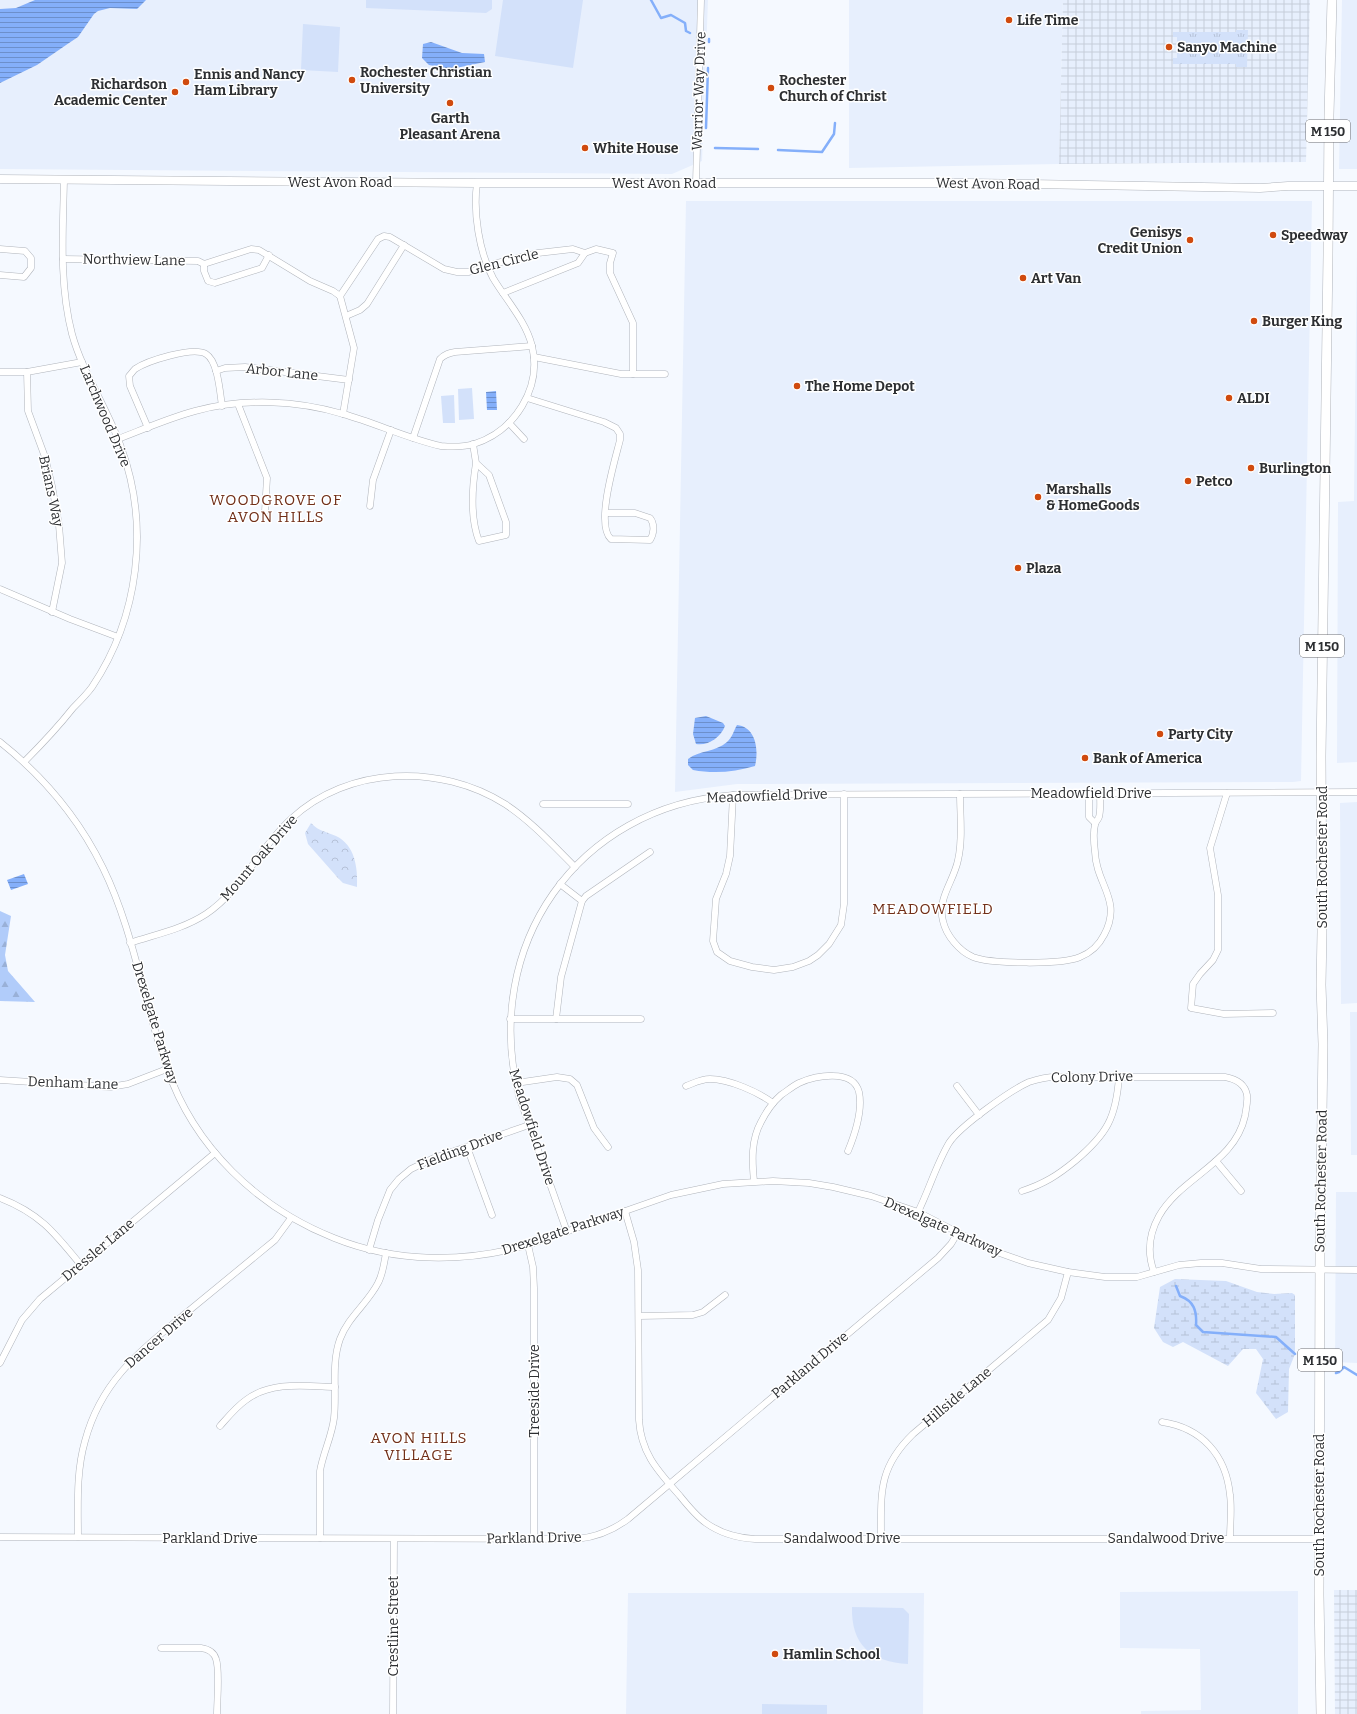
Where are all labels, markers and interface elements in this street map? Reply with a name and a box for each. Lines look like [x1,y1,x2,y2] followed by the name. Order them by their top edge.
[1017,12,1079,29] place label: Life Time
[1004,15,1014,25] marker: Life Time
[688,31,710,151] street label: Warrior Way Drive
[1177,39,1277,56] place label: Sanyo Machine
[1164,42,1174,52] marker: Sanyo Machine
[360,64,492,97] place label: Rochester Christian University
[194,66,305,99] place label: Ennis and Nancy Ham Library
[779,72,887,105] place label: Rochester Church of Christ
[347,75,357,85] marker: Rochester Christian University
[54,76,167,109] place label: Richardson Academic Center
[181,77,191,87] marker: Ennis and Nancy Ham Library
[766,83,776,93] marker: Rochester Church of Christ
[170,87,180,97] marker: Richardson Academic Center
[445,98,455,108] marker: Garth Pleasant Arena
[400,110,501,143] place label: Garth Pleasant Arena
[1306,120,1350,142] road number: M 150
[593,140,679,157] place label: White House
[580,143,590,153] marker: White House
[288,174,392,191] street label: West Avon Road
[612,175,716,192] street label: West Avon Road
[936,175,1040,193] street label: West Avon Road
[1097,224,1182,257] place label: Genisys Credit Union
[1281,227,1348,244] place label: Speedway
[1268,230,1278,240] marker: Speedway
[1185,235,1195,245] marker: Genisys Credit Union
[468,245,540,279] street label: Glen Circle
[82,251,186,269] street label: Northview Lane
[1031,270,1081,287] place label: Art Van
[1018,273,1028,283] marker: Art Van
[1262,313,1342,330] place label: Burger King
[1249,316,1259,326] marker: Burger King
[245,360,319,384] street label: Arbor Lane
[76,363,134,469] street label: Larchwood Drive
[805,378,915,395] place label: The Home Depot
[792,381,802,391] marker: The Home Depot
[1237,390,1270,407] place label: ALDI
[1224,393,1234,403] marker: ALDI
[35,454,67,529] street label: Brians Way
[1259,460,1331,477] place label: Burlington
[1246,463,1256,473] marker: Burlington
[1196,473,1232,490] place label: Petco
[1183,476,1193,486] marker: Petco
[1046,481,1140,514] place label: Marshalls & HomeGoods
[210,491,342,526] district label: WOODGROVE OF AVON HILLS
[1033,492,1043,502] marker: Marshalls & HomeGoods
[1026,560,1062,577] place label: Plaza
[1013,563,1023,573] marker: Plaza
[1300,635,1344,657] road number: M 150
[1168,726,1233,743] place label: Party City
[1155,729,1165,739] marker: Party City
[1093,750,1202,767] place label: Bank of America
[1080,753,1090,763] marker: Bank of America
[706,785,828,807] street label: Meadowfield Drive
[1030,785,1152,802] street label: Meadowfield Drive
[1314,786,1331,928] street label: South Rochester Road
[217,811,301,905] street label: Mount Oak Drive
[872,900,994,918] district label: MEADOWFIELD
[128,960,182,1087] street label: Drexelgate Parkway
[505,1067,559,1187] street label: Meadowfield Drive
[1051,1068,1133,1086] street label: Colony Drive
[27,1073,119,1093] street label: Denham Lane
[1311,1109,1331,1253] street label: South Rochester Road
[415,1126,505,1174] street label: Fielding Drive
[881,1193,1005,1261] street label: Drexelgate Parkway
[500,1203,627,1259] street label: Drexelgate Parkway
[58,1215,138,1285] street label: Dressler Lane
[122,1304,196,1372] street label: Dancer Drive
[768,1328,852,1402] street label: Parkland Drive
[526,1344,543,1438] street label: Treeside Drive
[1298,1349,1342,1371] road number: M 150
[919,1363,995,1431] street label: Hillside Lane
[370,1429,468,1464] district label: AVON HILLS VILLAGE
[1311,1434,1328,1576] street label: South Rochester Road
[486,1529,582,1547] street label: Parkland Drive
[162,1530,258,1547] street label: Parkland Drive
[784,1530,900,1547] street label: Sandalwood Drive
[1108,1530,1224,1547] street label: Sandalwood Drive
[385,1576,402,1676] street label: Crestline Street
[783,1646,881,1663] place label: Hamlin School
[770,1649,780,1659] marker: Hamlin School

